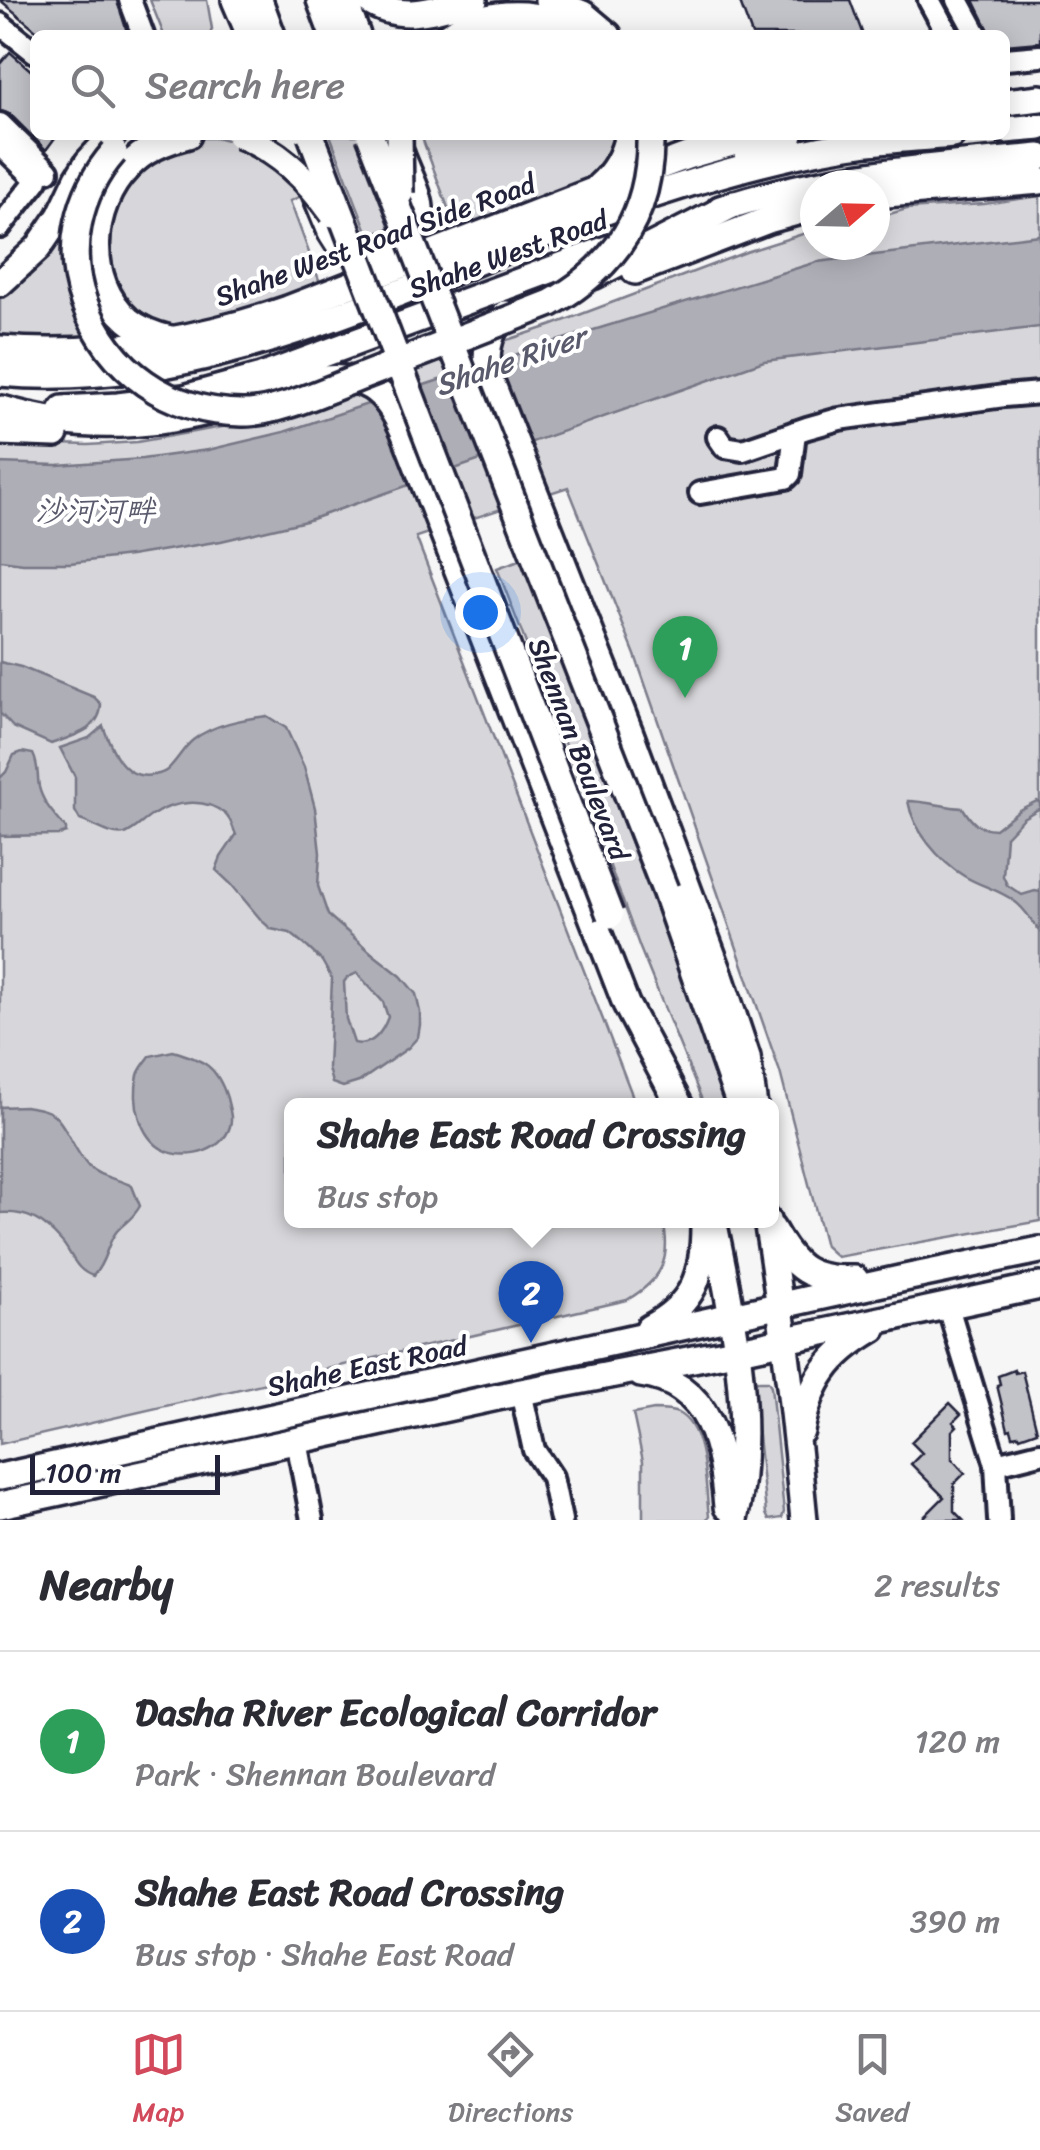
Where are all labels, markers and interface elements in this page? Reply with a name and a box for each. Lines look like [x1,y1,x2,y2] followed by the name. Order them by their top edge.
[30,30,1010,140] search box
[145,52,345,119] text: Search here
[65,58,120,113] icon: search
[209,166,541,314] street label: Shahe West Road Side Road
[800,170,890,260] north arrow
[403,202,613,306] street label: Shahe West Road
[427,308,598,412] water label: Shahe River
[35,484,157,538] water label: 沙河河畔
[455,587,506,638] your location
[652,616,718,698] pin: 1
[514,630,645,870] street label: Shennan Boulevard
[284,1098,779,1228] popup
[317,1101,746,1168] text: Shahe East Road Crossing
[317,1168,438,1225] text: Bus stop
[498,1260,564,1343] pin: 2
[262,1320,474,1411] street label: Shahe East Road
[45,1448,121,1497] text: 100 m
[30,1450,220,1494] scale bar
[40,1548,173,1622] text: Nearby
[874,1557,1000,1614] text: 2 results
[135,1679,656,1746] text: Dasha River Ecological Corridor
[66,1713,79,1770] text: 1
[915,1713,1000,1770] text: 120 m
[135,1746,495,1803] text: Park · Shennan Boulevard
[135,1859,564,1926] text: Shahe East Road Crossing
[63,1893,82,1950] text: 2
[910,1893,1000,1950] text: 390 m
[135,1926,514,1983] text: Bus stop · Shahe East Road
[131,2027,186,2136] tab: Map
[448,2027,573,2136] tab: Directions
[835,2027,909,2136] tab: Saved

